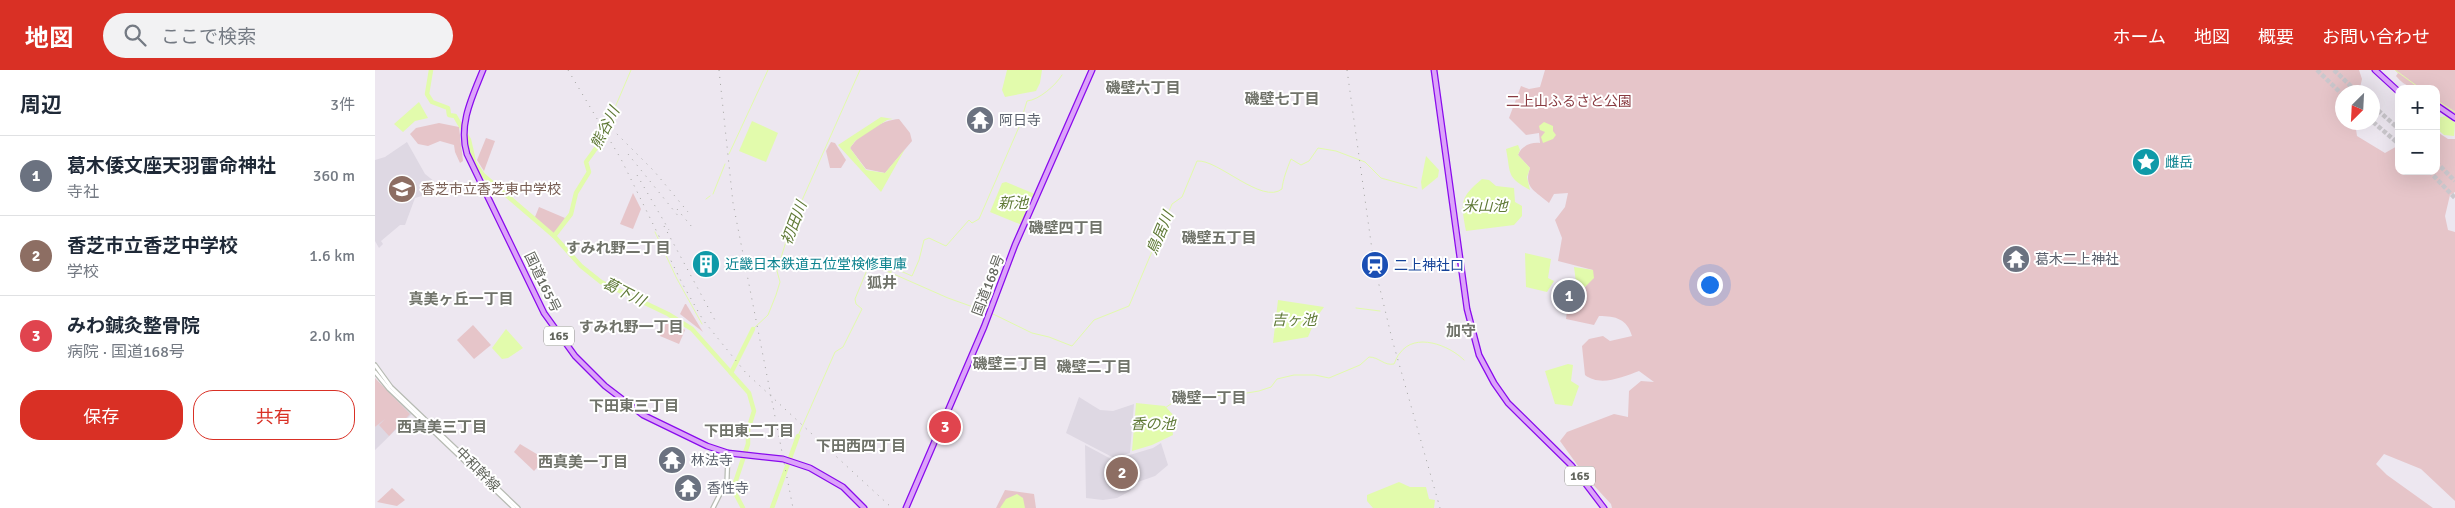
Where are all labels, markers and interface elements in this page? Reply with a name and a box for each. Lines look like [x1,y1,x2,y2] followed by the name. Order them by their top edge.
[103,13,453,58] search box
[121,21,149,49] icon: search
[25,23,73,53] text: 地図
[161,25,256,49] text: ここで検索
[2113,26,2166,48] text: ホーム
[2194,26,2230,48] text: 地図
[2258,26,2294,48] text: 概要
[2322,26,2430,48] text: お問い合わせ
[1105,79,1181,97] district label: 磯壁六丁目
[2335,85,2380,130] north arrow
[2395,85,2440,175] map controls
[2395,85,2440,130] button: +
[1244,90,1320,108] district label: 磯壁七丁目
[20,92,62,118] text: 周辺
[1506,93,1632,110] park label: 二上山ふるさと公園
[330,95,355,115] text: 3件
[587,102,624,152] water label: 熊谷川
[965,105,995,135] temple icon: 阿日寺
[999,112,1041,129] place label: 阿日寺
[2395,130,2440,175] button: −
[2131,147,2161,177] place icon: 雌岳
[67,154,276,178] text: 葛木倭文座天羽雷命神社
[2165,154,2193,171] place label: 雌岳
[32,166,40,186] text: 1
[313,166,355,186] text: 360 m
[387,174,417,204] school or university icon: 香芝市立香芝東中学校
[421,181,561,198] place label: 香芝市立香芝東中学校
[67,182,99,202] text: 寺社
[998,194,1030,212] water label: 新池
[778,197,811,247] water label: 初田川
[1462,197,1509,215] water label: 米山池
[1143,207,1178,257] water label: 鳥居川
[1028,219,1104,237] district label: 磯壁四丁目
[1181,229,1257,247] district label: 磯壁五丁目
[67,234,238,258] text: 香芝市立香芝中学校
[565,239,671,257] district label: すみれ野二丁目
[2001,244,2031,274] temple icon: 葛木二上神社
[32,246,40,266] text: 2
[309,246,355,266] text: 1.6 km
[521,249,564,315] street label: 国道165号
[691,249,721,279] building icon: 近畿日本鉄道五位堂検修車庫
[1360,250,1390,280] station icon: 二上神社口
[2035,251,2119,268] place label: 葛木二上神社
[969,252,1008,318] street label: 国道168号
[725,256,907,273] place label: 近畿日本鉄道五位堂検修車庫
[1394,257,1464,274] place label: 二上神社口
[67,262,99,282] text: 学校
[1697,272,1723,298] your location
[600,274,650,311] water label: 葛下川
[867,274,897,292] district label: 狐井
[1553,277,1585,315] pin: 1
[408,290,514,308] district label: 真美ヶ丘一丁目
[1271,311,1318,329] water label: 吉ヶ池
[67,314,200,338] text: みわ鍼灸整骨院
[578,318,684,336] district label: すみれ野一丁目
[1446,322,1476,340] district label: 加守
[32,326,40,346] text: 3
[309,326,355,346] text: 2.0 km
[544,326,574,346] road number: 165
[67,342,185,362] text: 病院 · 国道168号
[972,355,1048,373] district label: 磯壁三丁目
[1056,358,1132,376] district label: 磯壁二丁目
[1171,389,1247,407] district label: 磯壁一丁目
[20,390,183,440] button: 保存
[193,390,355,440] button: 共有
[589,397,679,415] district label: 下田東三丁目
[929,408,961,446] pin: 3
[1130,415,1177,433] water label: 香の池
[397,418,487,436] district label: 西真美三丁目
[704,422,794,440] district label: 下田東二丁目
[816,437,906,455] district label: 下田西四丁目
[452,444,503,495] street label: 中和幹線
[657,445,687,475] temple icon: 林法寺
[691,452,733,469] place label: 林法寺
[538,453,628,471] district label: 西真美一丁目
[1106,454,1138,492] pin: 2
[1565,466,1595,486] road number: 165
[673,473,703,503] temple icon: 香性寺
[707,480,749,497] place label: 香性寺

